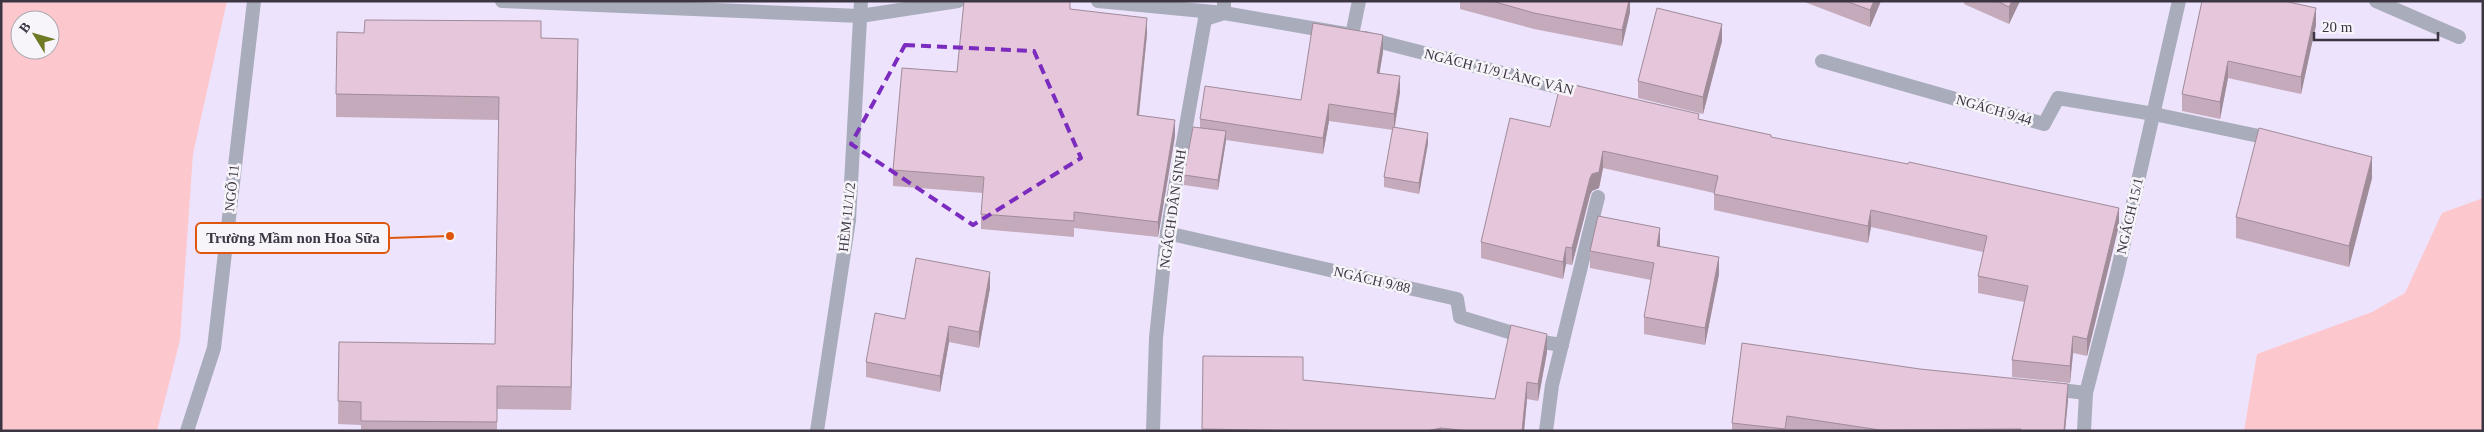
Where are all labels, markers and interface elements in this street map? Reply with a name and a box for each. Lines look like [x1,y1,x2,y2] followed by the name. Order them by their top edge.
[10,10,60,60] north arrow
[2314,10,2438,42] scale bar
[16,19,34,36] text: B
[2322,19,2353,35] text: 20 m
[1423,45,1576,98] street label: NGÁCH 11/9 LÀNG VÂN
[1954,91,2034,128] street label: NGÁCH 9/44
[1156,149,1189,269] street label: NGÁCH DÂN SINH
[221,164,242,212] street label: NGÕ 11
[2113,176,2146,256] street label: NGÁCH 15/1
[835,181,858,253] street label: HẺM 11/1/2
[196,223,389,253] callout: Trường Mầm non Hoa Sữa
[206,230,380,246] text: Trường Mầm non Hoa Sữa
[1332,263,1412,296] street label: NGÁCH 9/88

